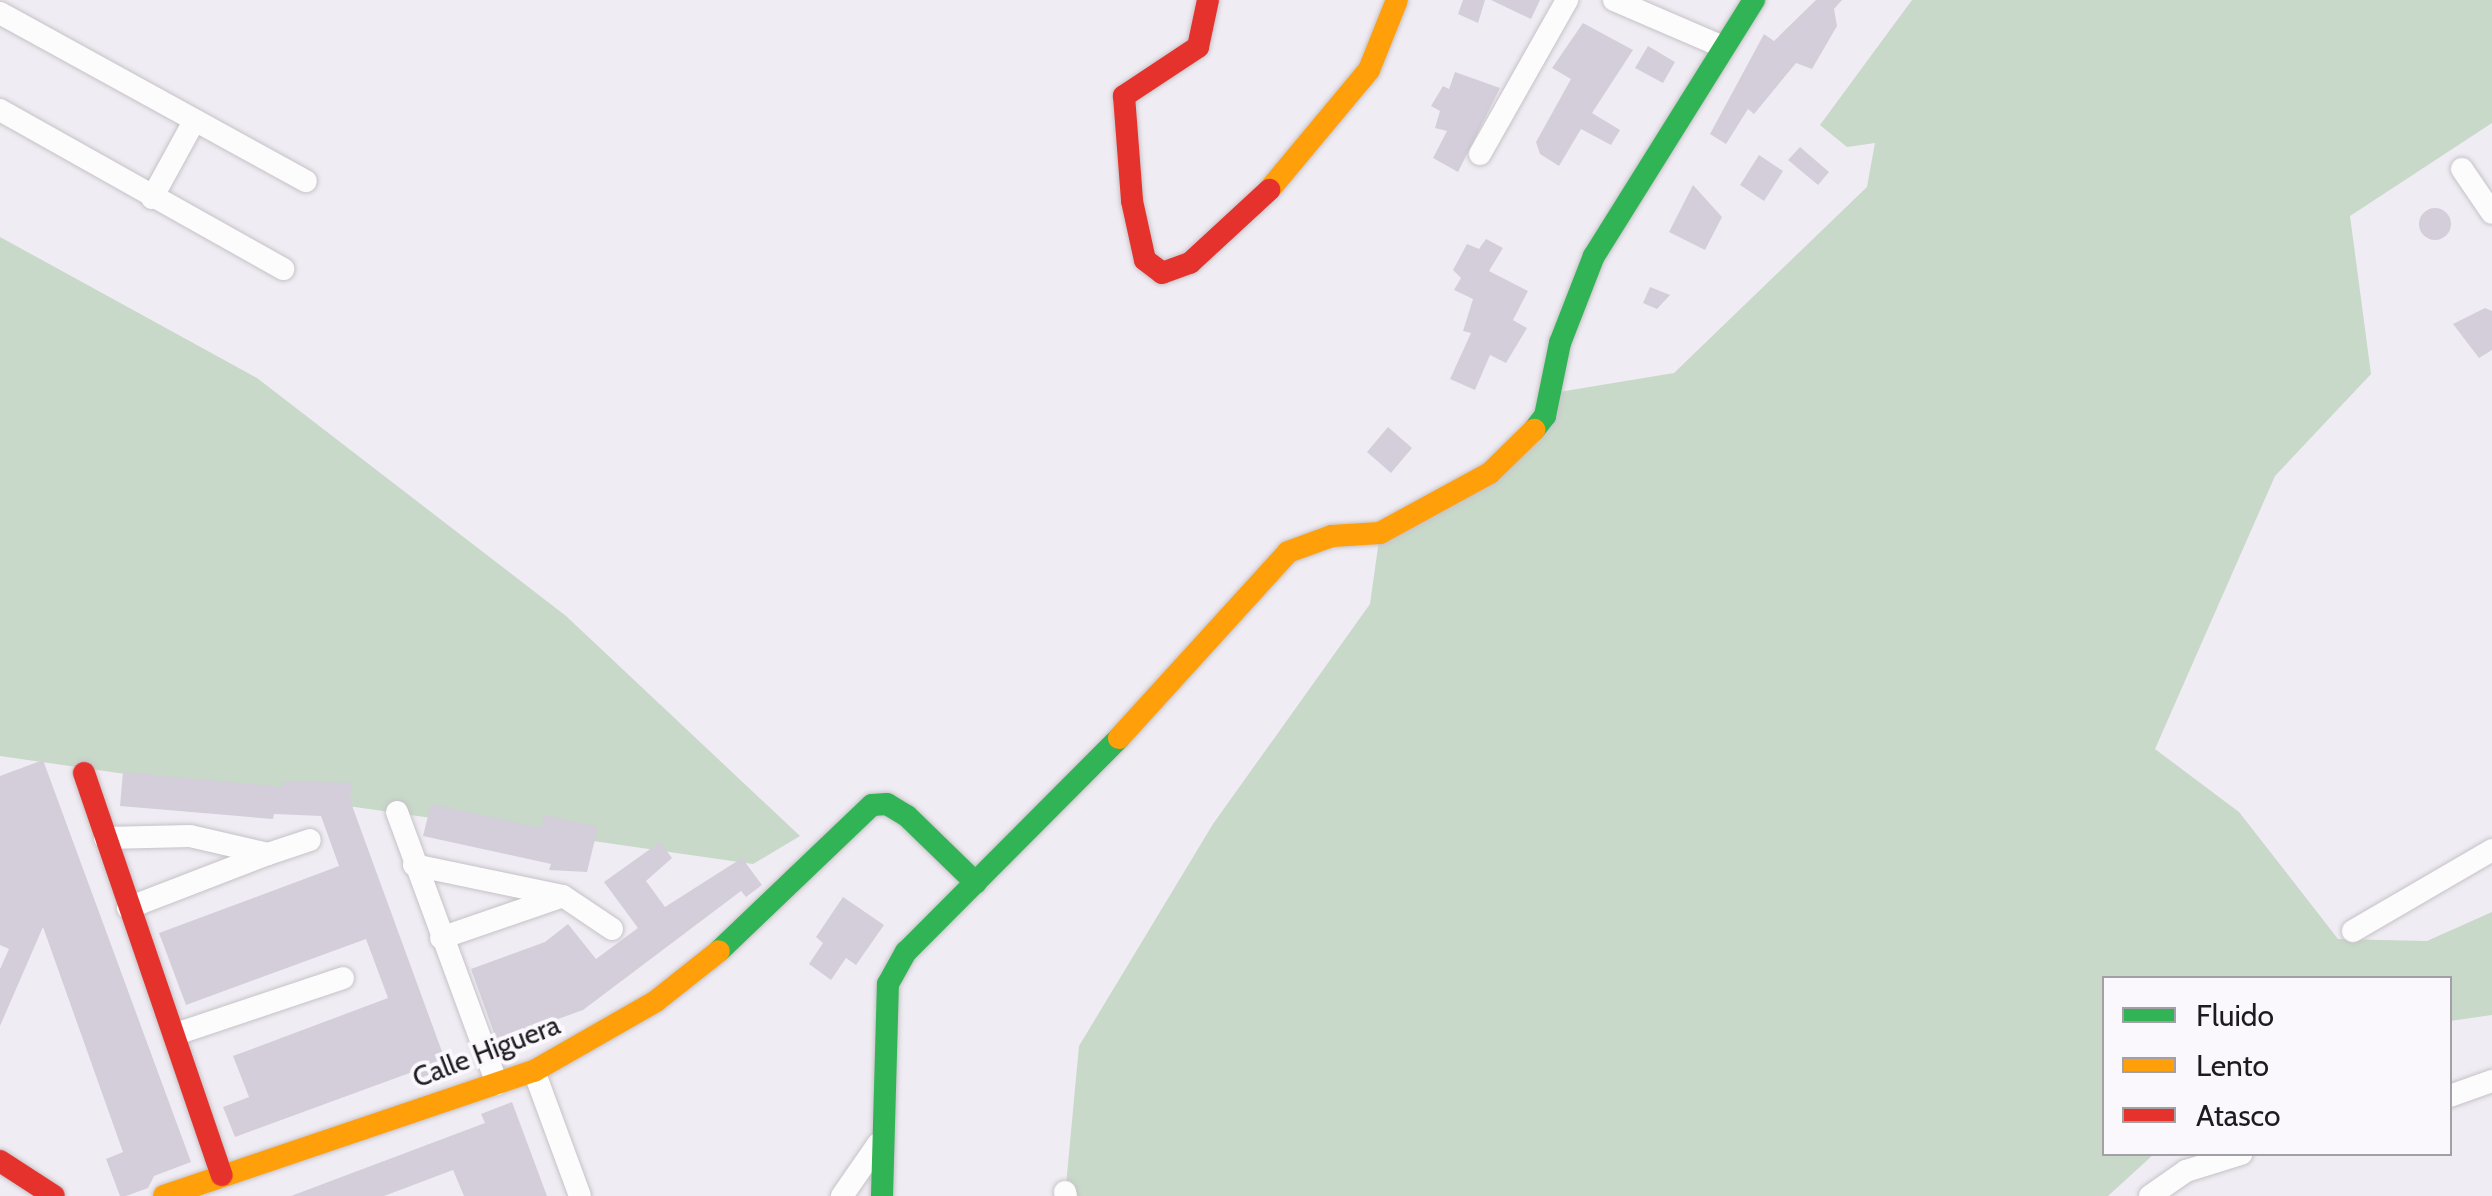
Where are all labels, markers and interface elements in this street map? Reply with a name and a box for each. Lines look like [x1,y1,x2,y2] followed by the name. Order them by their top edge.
[2102,976,2452,1156] legend
[2196,997,2274,1034] text: Fluido
[408,1008,564,1094] street label: Calle Higuera
[2196,1047,2269,1084] text: Lento
[2196,1097,2281,1134] text: Atasco

